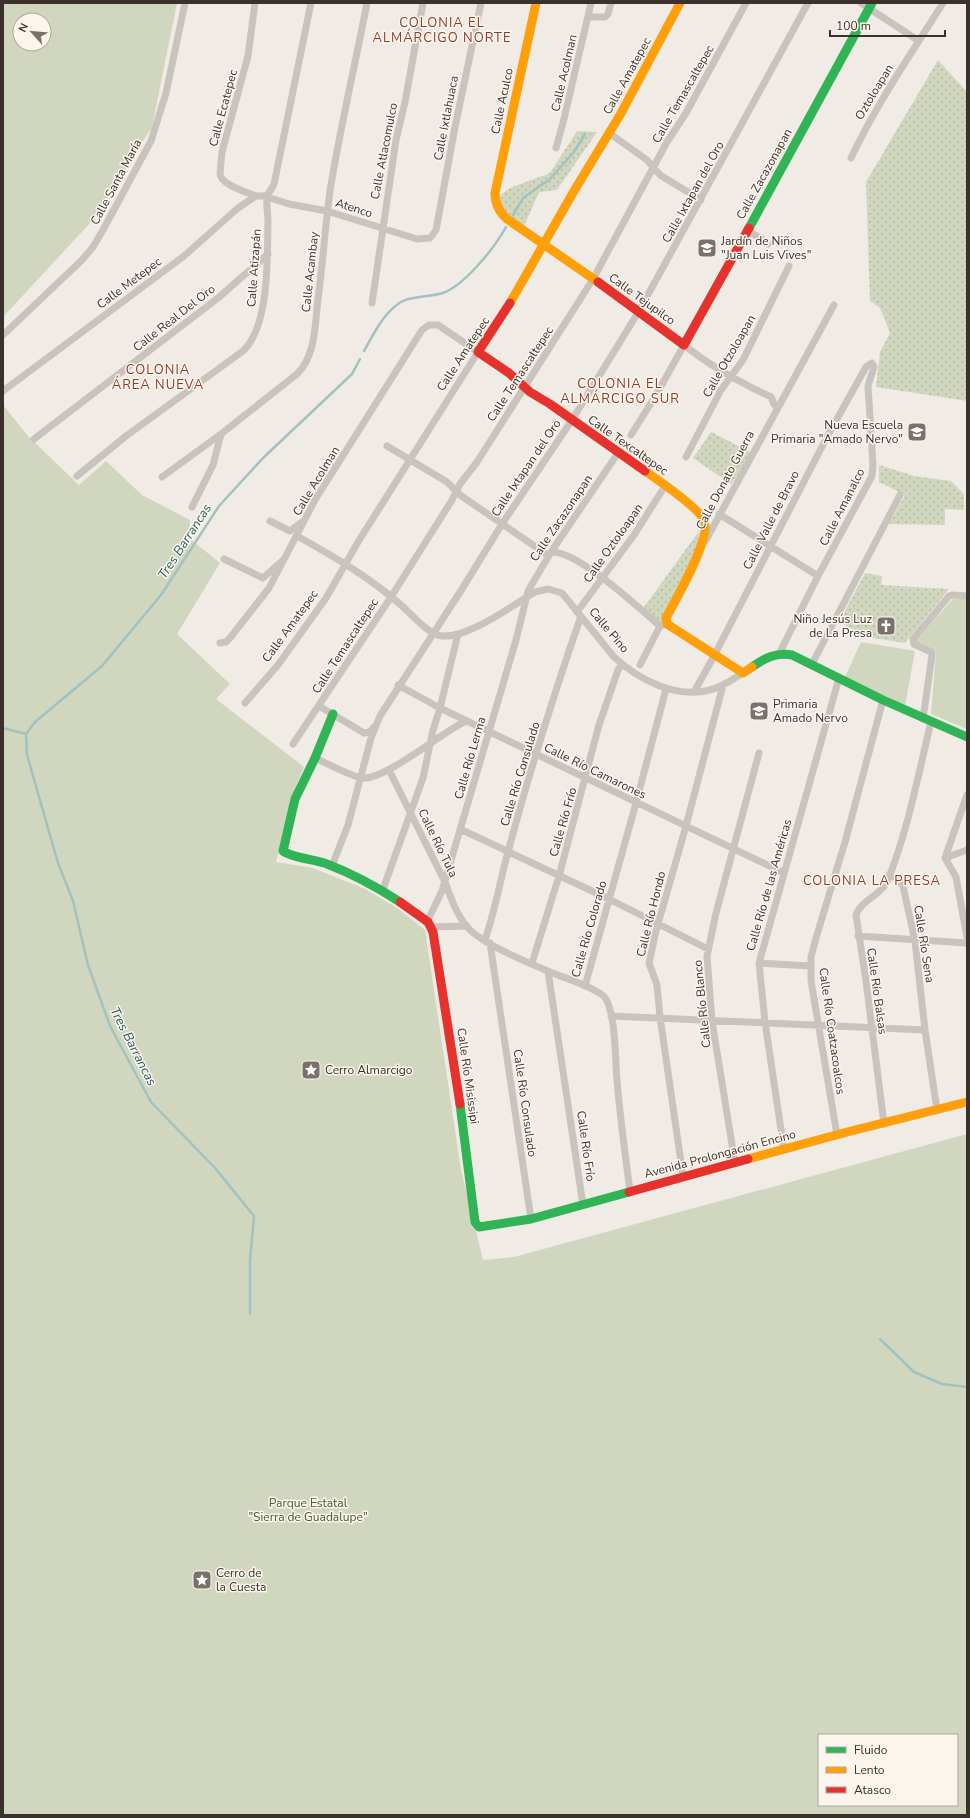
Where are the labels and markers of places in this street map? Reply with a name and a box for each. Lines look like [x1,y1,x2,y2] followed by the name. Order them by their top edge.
[720,233,811,263] place label: Jardín de Niños "Juan Luis Vives"
[696,237,718,259] school or university icon: Jardín de Niños "Juan Luis Vives"
[771,417,903,447] place label: Nueva Escuela Primaria "Amado Nervo"
[906,421,928,443] school or university icon: Nueva Escuela Primaria "Amado Nervo"
[793,611,872,641] place label: Niño Jesús Luz de La Presa
[875,615,897,637] church icon: Niño Jesús Luz de La Presa
[773,696,848,726] place label: Primaria Amado Nervo
[748,700,770,722] school or university icon: Primaria Amado Nervo
[300,1059,322,1081] place icon: Cerro Almarcigo
[325,1062,413,1078] place label: Cerro Almarcigo
[216,1565,266,1595] place label: Cerro de la Cuesta
[191,1569,213,1591] place icon: Cerro de la Cuesta

